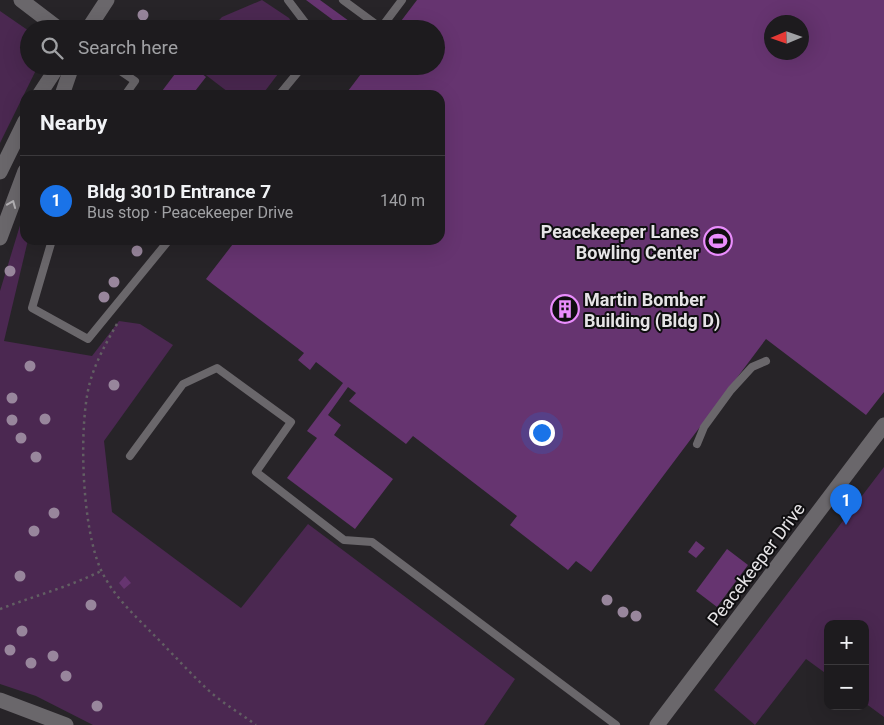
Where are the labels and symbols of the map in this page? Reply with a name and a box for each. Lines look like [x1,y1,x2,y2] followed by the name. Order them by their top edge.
[764,15,809,60] north arrow
[5,200,16,209] one-way arrow
[541,221,699,263] place label: Peacekeeper Lanes Bowling Center
[703,226,733,256] sports icon: Peacekeeper Lanes Bowling Center
[584,289,720,332] place label: Martin Bomber Building (Bldg D)
[550,294,580,324] building icon: Martin Bomber Building (Bldg D)
[529,420,555,446] your location
[830,484,862,525] pin: 1
[703,498,809,630] street label: Peacekeeper Drive

